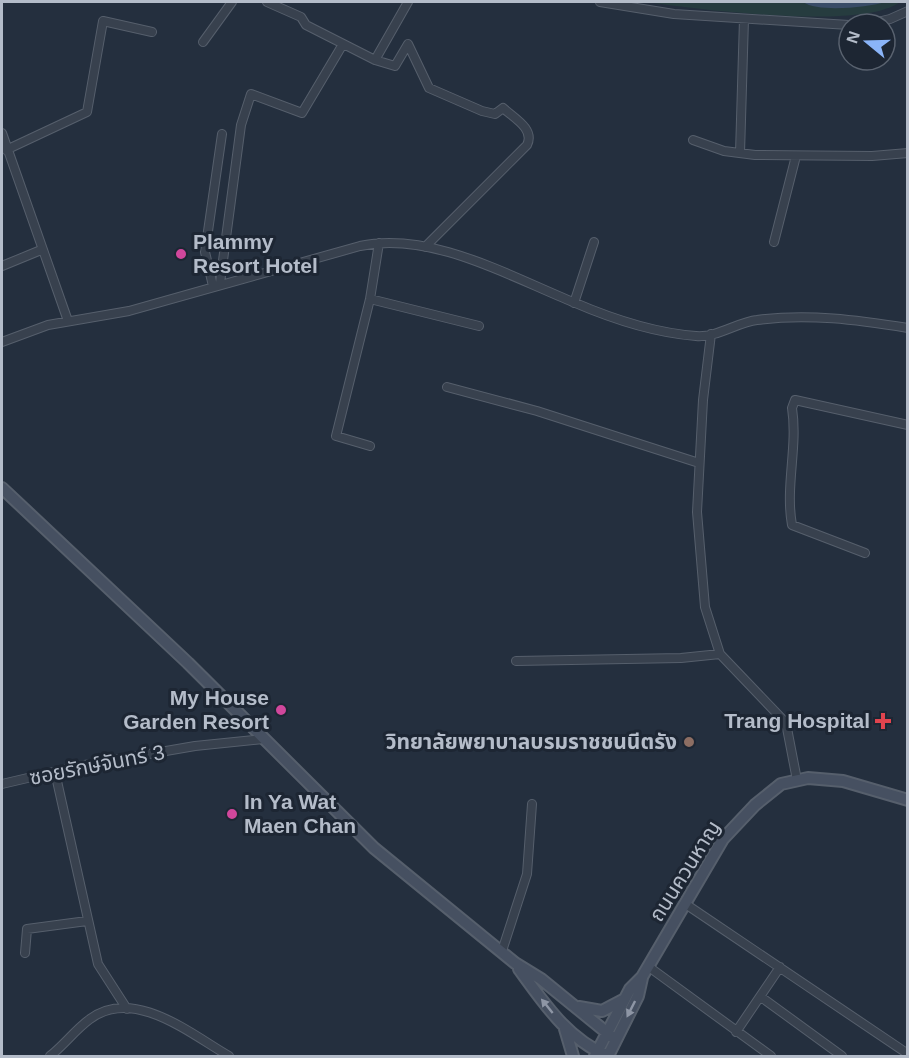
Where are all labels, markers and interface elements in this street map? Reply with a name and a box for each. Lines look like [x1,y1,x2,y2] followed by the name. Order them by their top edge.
[837,12,897,72] north arrow
[843,29,863,46] text: N
[193,230,318,277] place label: Plammy Resort Hotel
[174,247,188,261] marker: Plammy Resort Hotel
[123,686,269,733] place label: My House Garden Resort
[274,703,288,717] marker: My House Garden Resort
[724,709,870,732] place label: Trang Hospital
[874,712,892,730] marker: Trang Hospital
[385,730,677,753] place label: วิทยาลัยพยาบาลบรมราชชนนีตรัง
[682,735,696,749] marker: วิทยาลัยพยาบาลบรมราชชนนีตรัง
[27,740,166,789] street label: ซอยรักษ์จันทร์ 3
[244,790,356,837] place label: In Ya Wat Maen Chan
[225,807,239,821] marker: In Ya Wat Maen Chan
[645,816,725,925] street label: ถนนควนหาญ
[542,999,554,1014] one-way arrow
[627,1001,636,1018] one-way arrow

